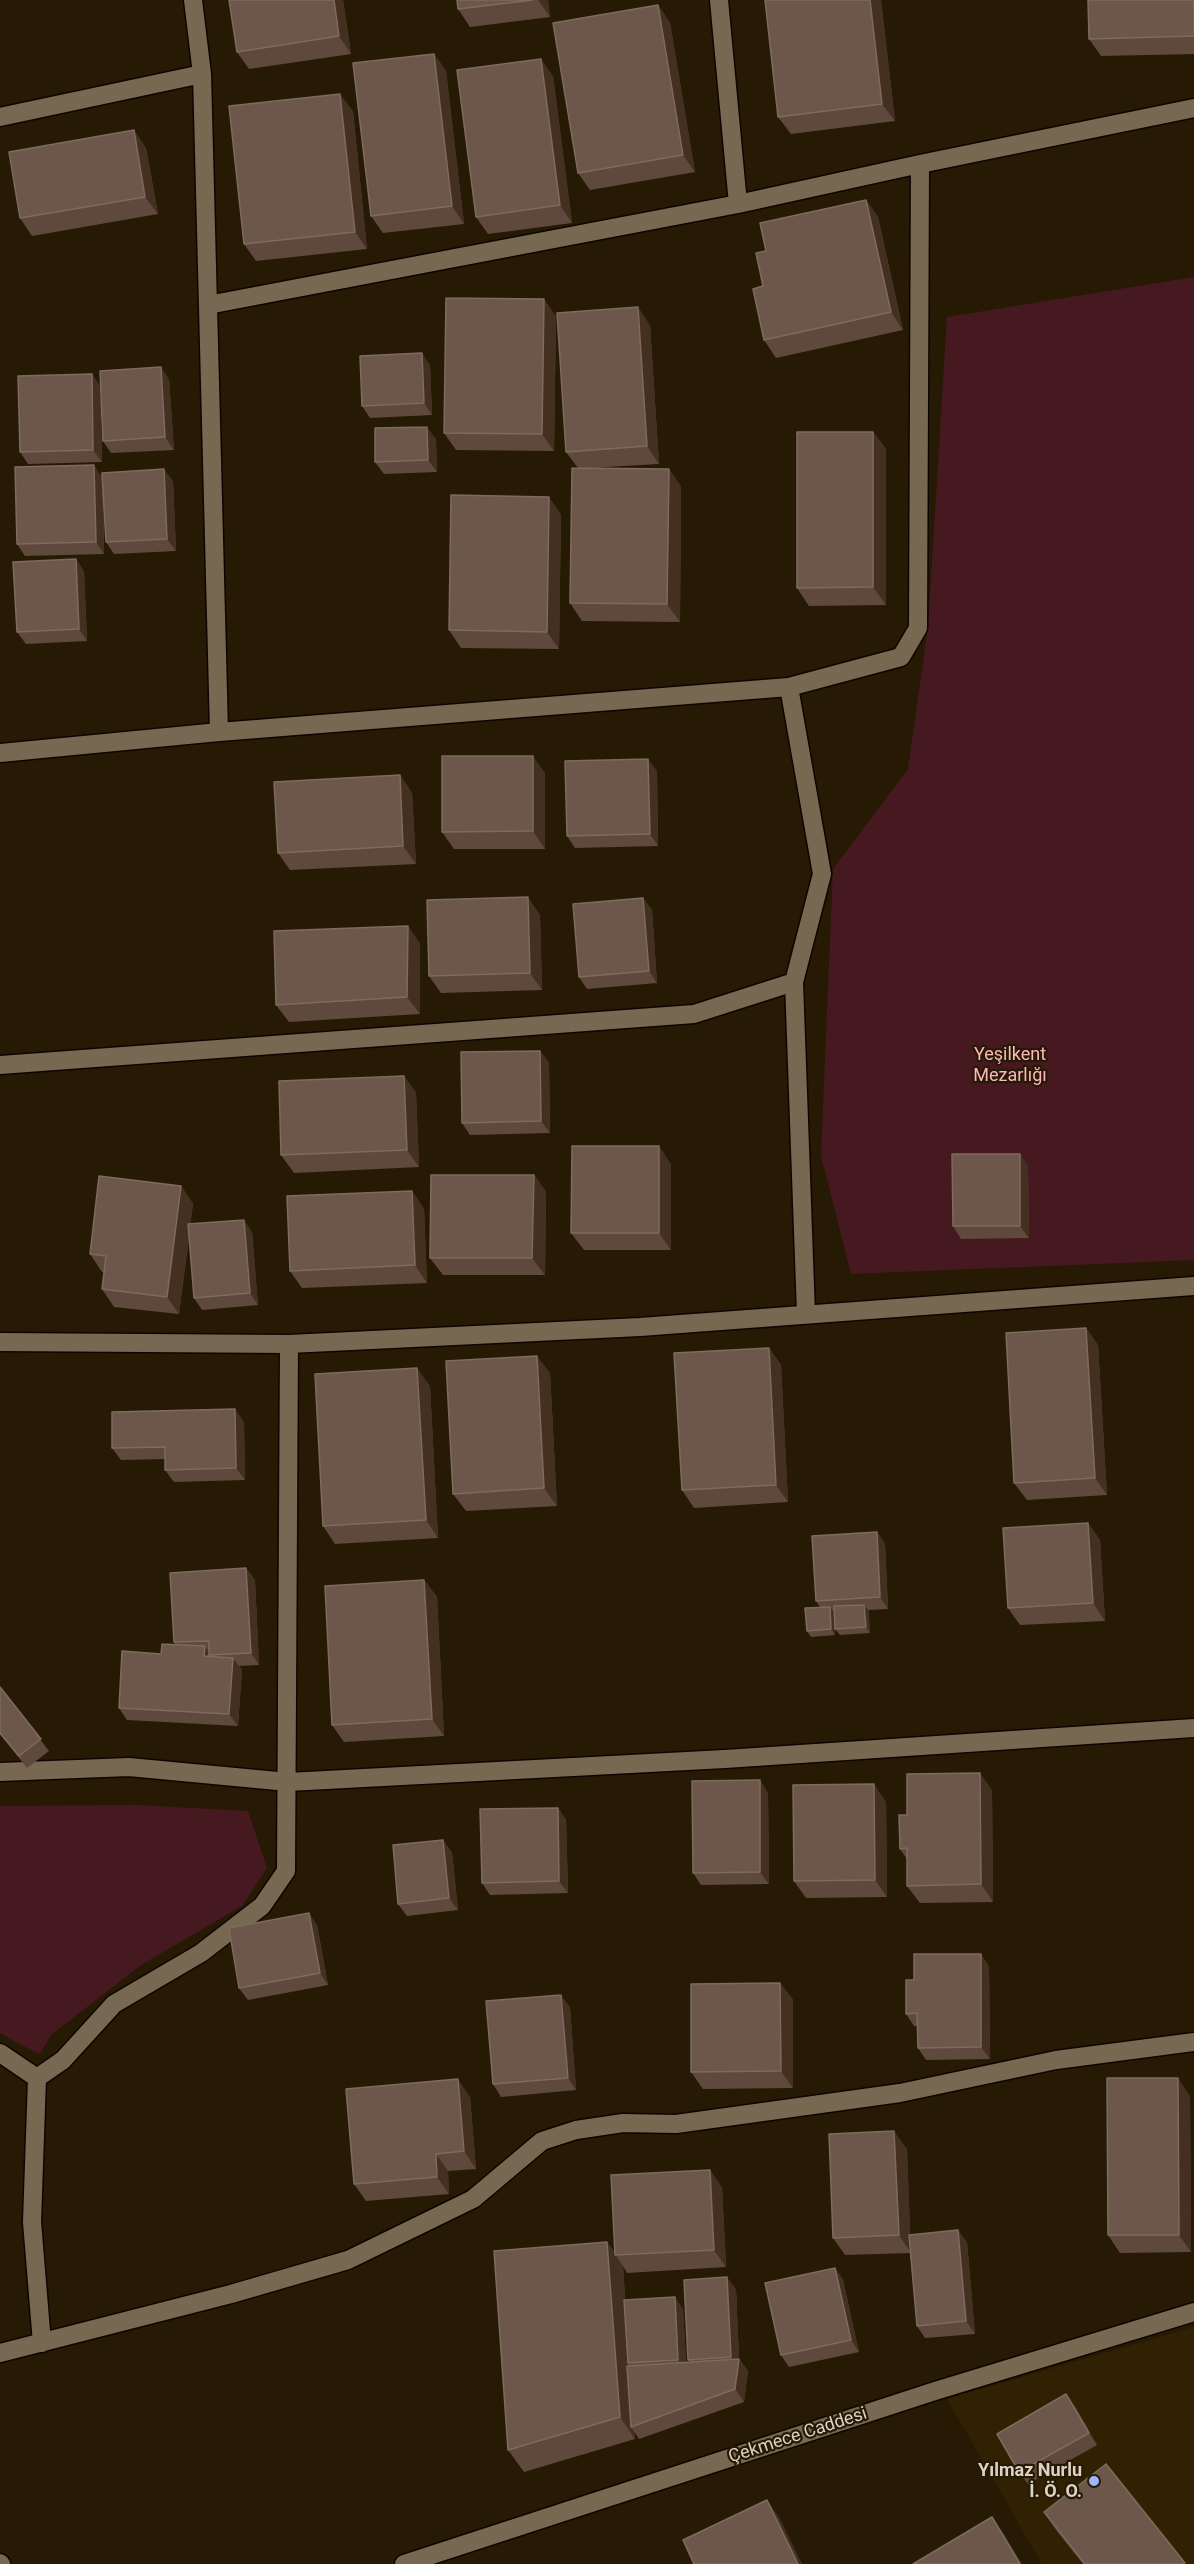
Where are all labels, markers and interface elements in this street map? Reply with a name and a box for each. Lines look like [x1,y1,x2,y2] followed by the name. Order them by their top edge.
[973,1044,1047,1086] park label: Yeşilkent Mezarlığı
[726,2403,870,2469] street label: Çekmece Caddesi
[978,2460,1082,2502] place label: Yılmaz Nurlu İ. Ö. O.
[1087,2474,1101,2488] marker: Yılmaz Nurlu İ. Ö. O.

